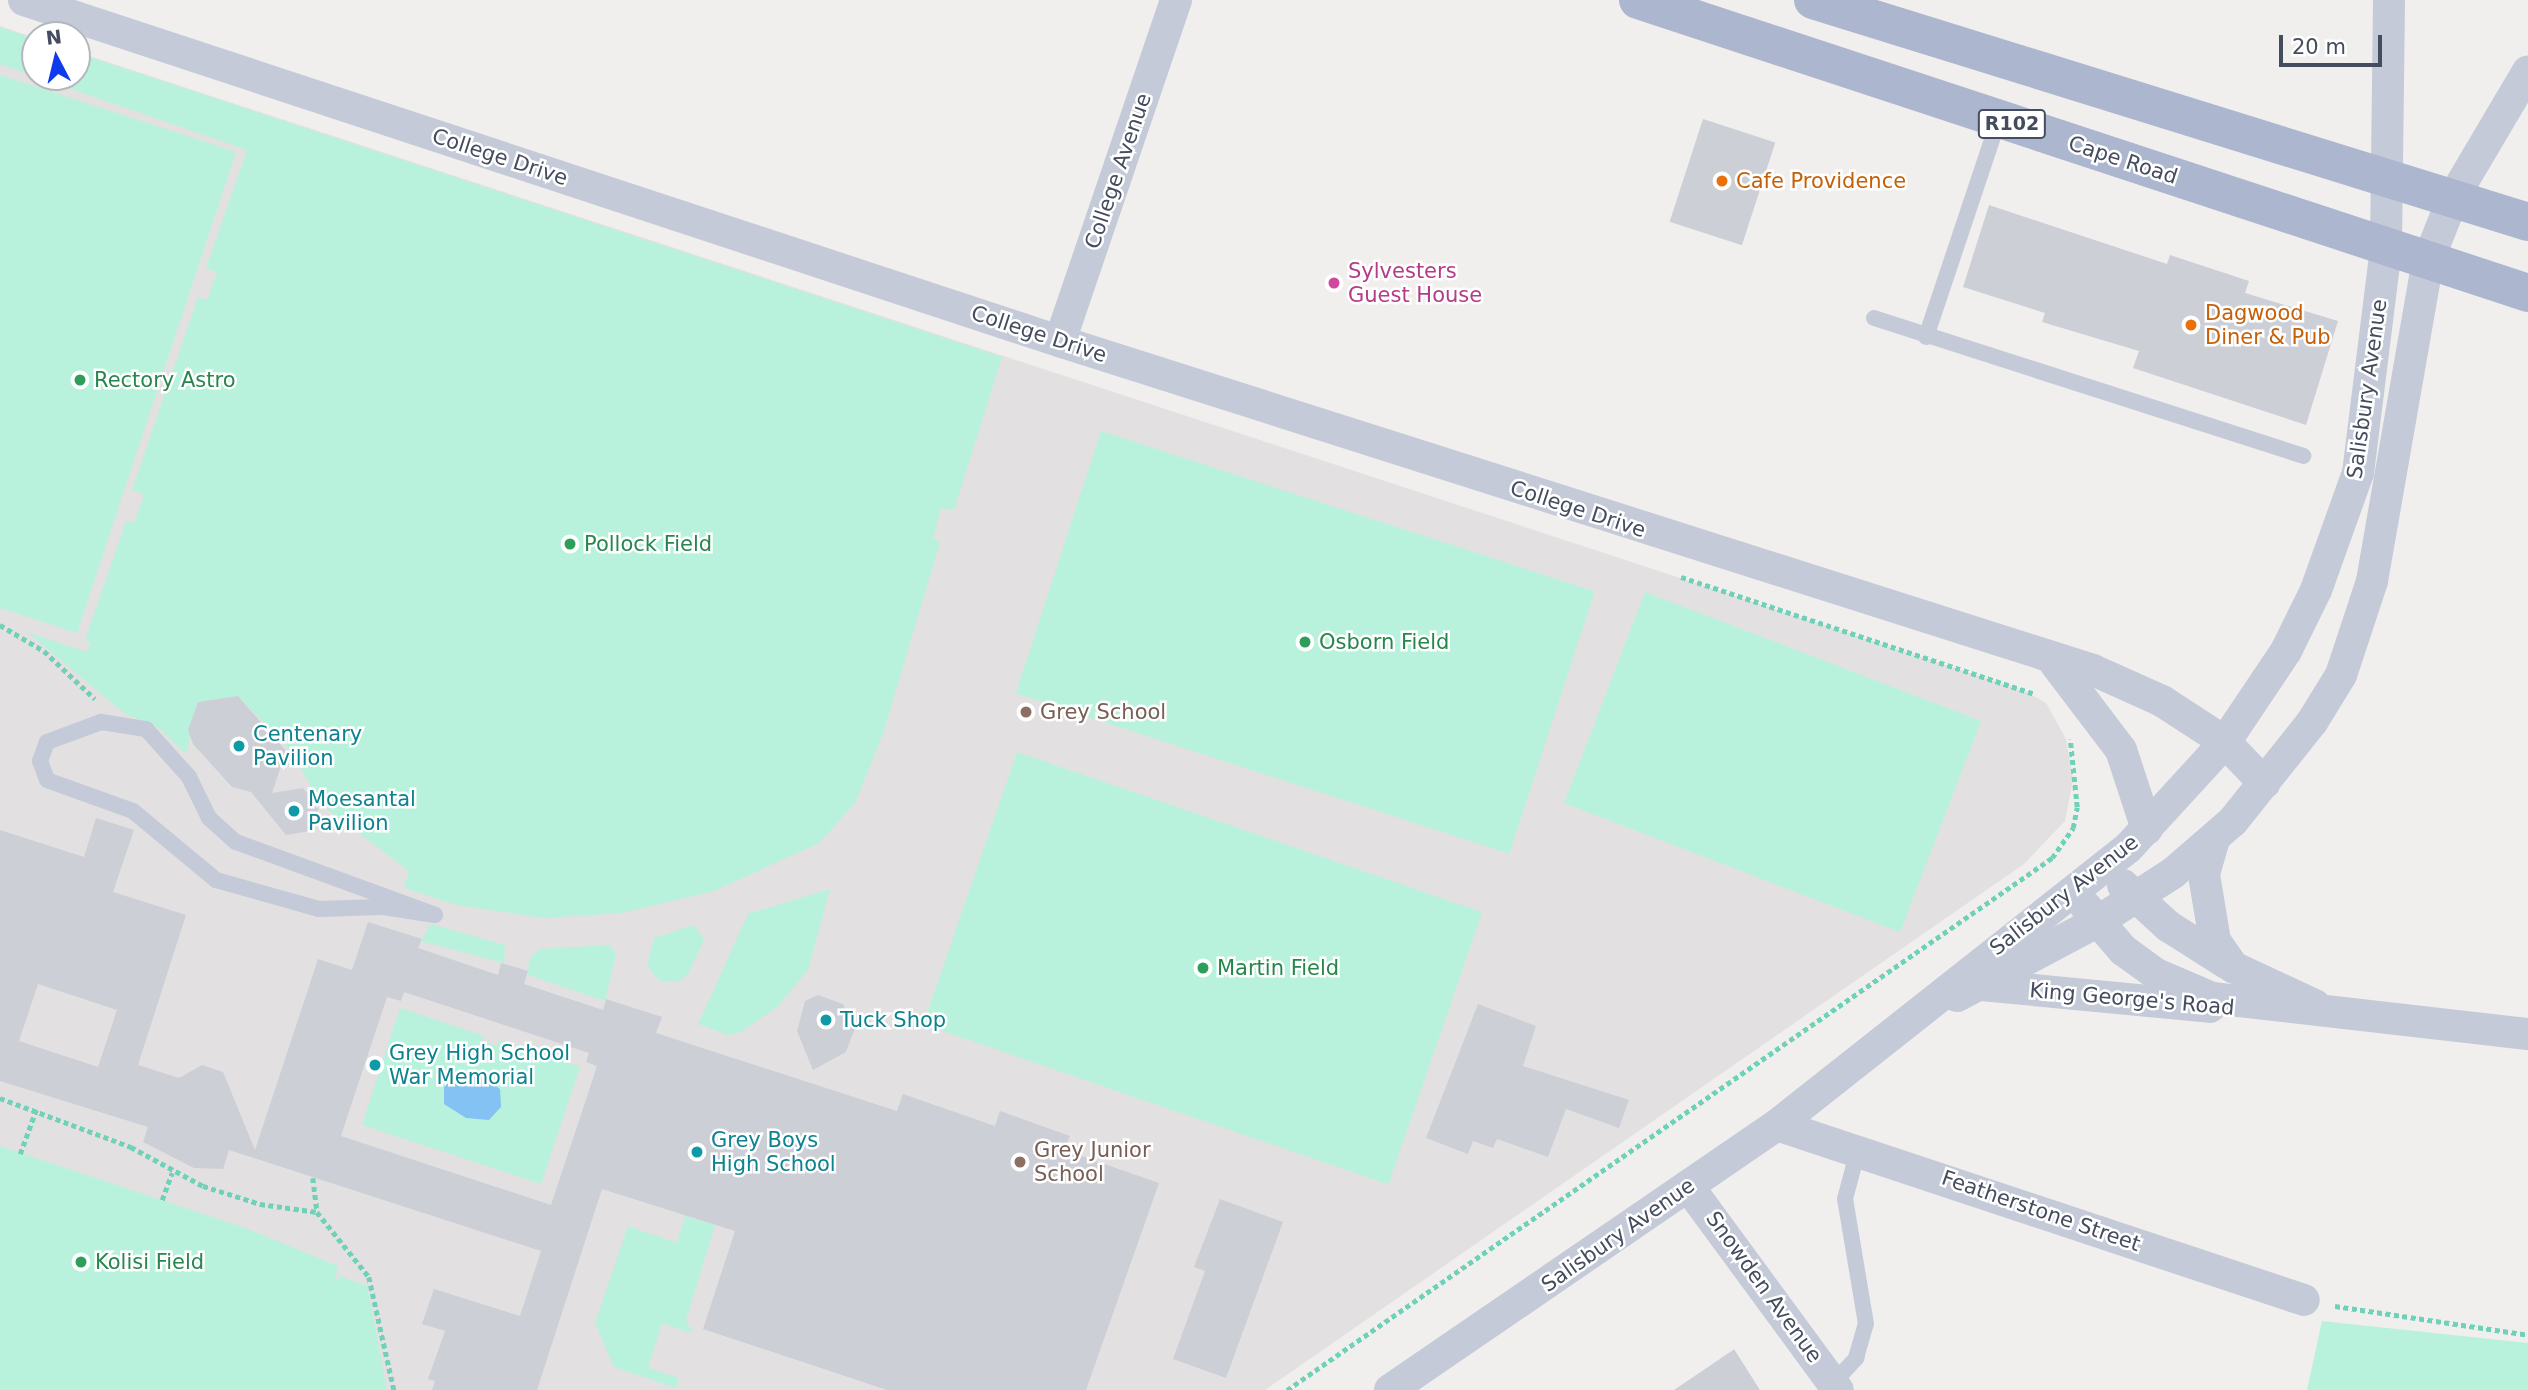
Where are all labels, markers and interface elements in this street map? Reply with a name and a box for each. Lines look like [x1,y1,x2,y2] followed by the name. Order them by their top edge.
[21,21,91,91] north arrow
[2283,21,2386,65] scale bar
[44,25,63,49] text: N
[2292,35,2346,59] text: 20 m
[1080,90,1156,252] street label: College Avenue
[1977,108,2047,140] road number: R102
[429,123,571,191] street label: College Drive
[2065,131,2181,189] street label: Cape Road
[1736,168,1906,194] place label: Cafe Providence
[1714,173,1730,189] marker: Cafe Providence
[1348,258,1482,308] place label: Sylvesters Guest House
[1326,275,1342,291] marker: Sylvesters Guest House
[2342,298,2392,480] street label: Salisbury Avenue
[968,300,1110,368] street label: College Drive
[2205,300,2331,350] place label: Dagwood Diner & Pub
[2183,317,2199,333] marker: Dagwood Diner & Pub
[94,367,235,393] place label: Rectory Astro
[72,372,88,388] marker: Rectory Astro
[1507,475,1649,543] street label: College Drive
[584,531,712,557] place label: Pollock Field
[562,536,578,552] marker: Pollock Field
[1319,629,1449,655] place label: Osborn Field
[1297,634,1313,650] marker: Osborn Field
[1040,699,1166,725] place label: Grey School
[1018,704,1034,720] marker: Grey School
[253,721,362,771] place label: Centenary Pavilion
[231,738,247,754] marker: Centenary Pavilion
[308,786,416,836] place label: Moesantal Pavilion
[286,803,302,819] marker: Moesantal Pavilion
[1985,829,2143,961] street label: Salisbury Avenue
[1217,955,1339,981] place label: Martin Field
[1195,960,1211,976] marker: Martin Field
[2029,977,2235,1021] street label: King George's Road
[840,1007,946,1033] place label: Tuck Shop
[818,1012,834,1028] marker: Tuck Shop
[389,1040,570,1090] place label: Grey High School War Memorial
[367,1057,383,1073] marker: Grey High School War Memorial
[711,1127,836,1177] place label: Grey Boys High School
[1034,1137,1151,1187] place label: Grey Junior School
[689,1144,705,1160] marker: Grey Boys High School
[1012,1154,1028,1170] marker: Grey Junior School
[1938,1165,2144,1257] street label: Featherstone Street
[1537,1173,1699,1297] street label: Salisbury Avenue
[1701,1206,1827,1368] street label: Snowden Avenue
[95,1249,204,1275] place label: Kolisi Field
[73,1254,89,1270] marker: Kolisi Field

